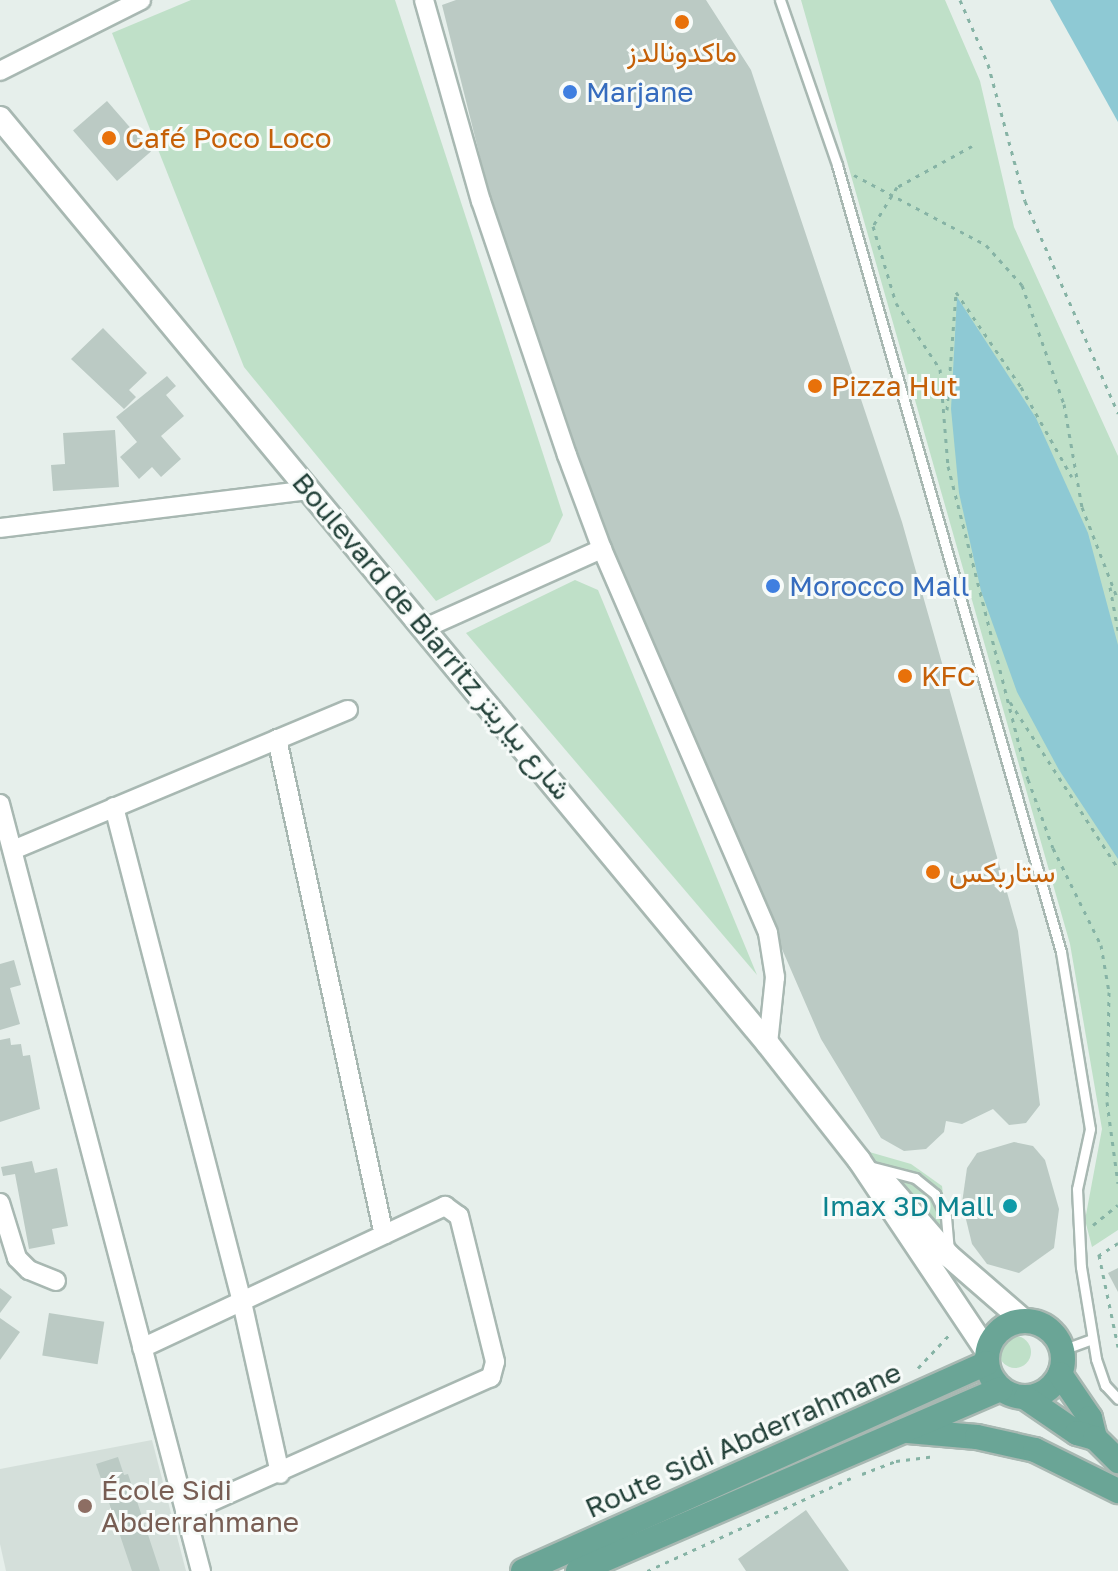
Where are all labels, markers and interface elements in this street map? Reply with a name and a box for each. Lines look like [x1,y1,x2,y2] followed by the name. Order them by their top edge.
[673,13,691,31] marker: ماكدونالدز
[627,35,737,69] place label: ماكدونالدز
[586,75,694,109] place label: Marjane
[561,83,579,101] marker: Marjane
[125,121,331,155] place label: Café Poco Loco
[100,129,118,147] marker: Café Poco Loco
[831,369,958,403] place label: Pizza Hut
[806,377,824,395] marker: Pizza Hut
[285,466,579,806] street label: Boulevard de Biarritz شارع بياريتز
[789,569,969,603] place label: Morocco Mall
[764,577,782,595] marker: Morocco Mall
[921,659,976,693] place label: KFC
[896,667,914,685] marker: KFC
[949,855,1055,889] place label: ستاربكس
[924,863,942,881] marker: ستاربكس
[821,1189,994,1223] place label: Imax 3D Mall
[1001,1197,1019,1215] marker: Imax 3D Mall
[580,1355,906,1525] street label: Route Sidi Abderrahmane
[101,1473,299,1539] place label: École Sidi Abderrahmane
[76,1497,94,1515] marker: École Sidi Abderrahmane

